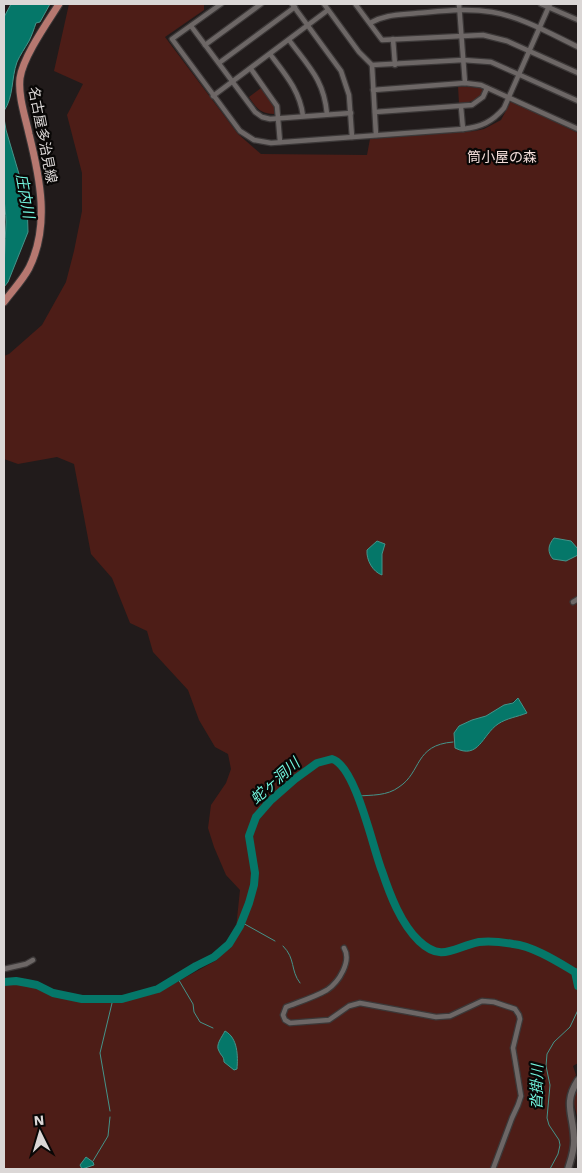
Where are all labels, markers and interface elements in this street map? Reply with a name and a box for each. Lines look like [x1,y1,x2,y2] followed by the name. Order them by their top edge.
[26,85,60,185] street label: 名古屋多治見線
[467,149,537,165] park label: 筒小屋の森
[12,172,38,222] water label: 庄内川
[247,753,305,808] water label: 蛇ヶ洞川
[528,1062,546,1110] water label: 沓掛川
[15,1108,65,1158] north arrow
[33,1112,45,1128] text: N

